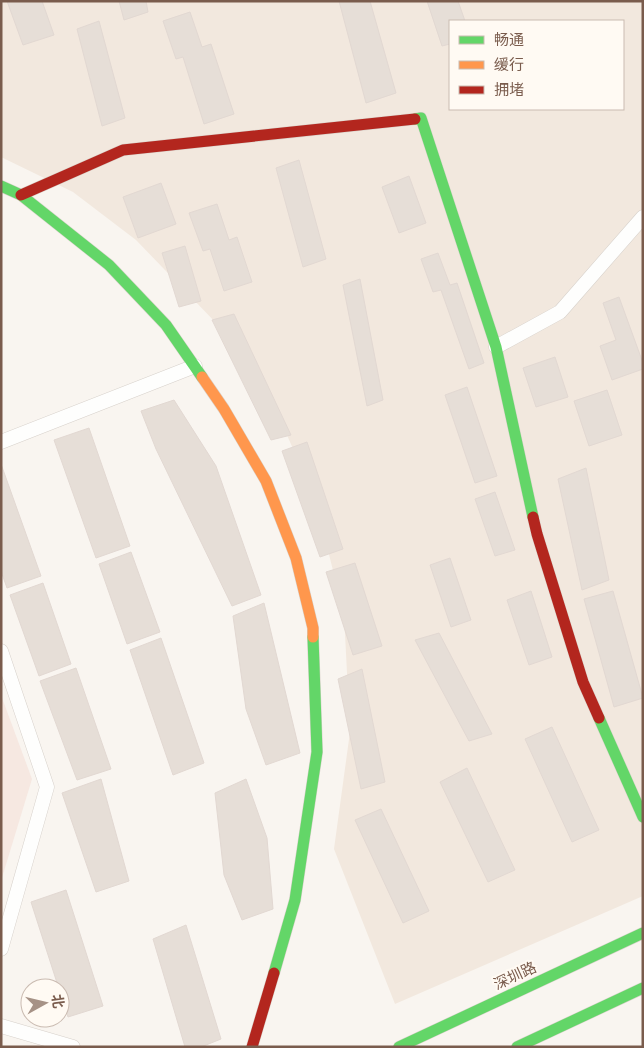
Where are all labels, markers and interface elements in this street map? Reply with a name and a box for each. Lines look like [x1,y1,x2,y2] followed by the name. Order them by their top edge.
[449,20,624,110] legend
[494,31,524,49] text: 畅通
[494,56,524,74] text: 缓行
[494,81,524,99] text: 拥堵
[491,958,539,994] street label: 深圳路
[20,978,70,1028] north arrow
[49,993,67,1009] text: 北

